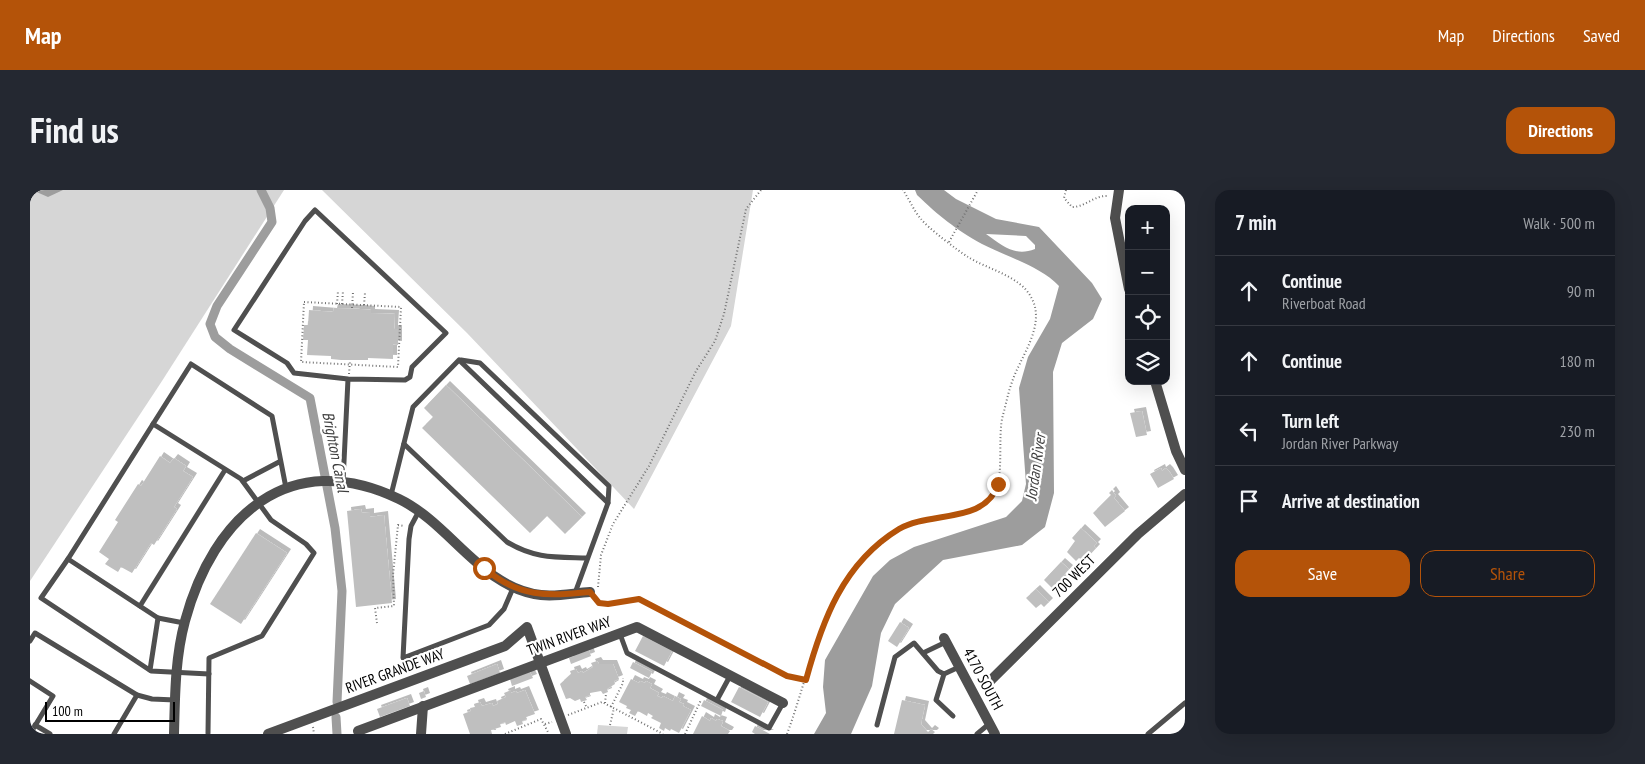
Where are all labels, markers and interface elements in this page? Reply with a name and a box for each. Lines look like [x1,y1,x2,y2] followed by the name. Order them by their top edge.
[25,20,62,51] text: Map
[1438,24,1464,47] text: Map
[1492,24,1555,47] text: Directions
[1583,24,1620,47] text: Saved
[30,107,119,153] text: Find us
[1506,107,1615,154] button: Directions
[1125,205,1170,385] map controls
[1125,205,1170,250] button: +
[1235,209,1277,236] text: 7 min
[1523,213,1595,233] text: Walk · 500 m
[1125,250,1170,295] button: −
[1282,269,1342,293] text: Continue
[1235,277,1263,305] icon: ahead
[1567,281,1595,301] text: 90 m
[1282,293,1366,313] text: Riverboat Road
[1125,295,1170,340] button: locate
[1125,340,1170,385] button: layers
[1235,347,1263,375] icon: ahead
[1282,349,1342,373] text: Continue
[1560,351,1595,371] text: 180 m
[1282,409,1339,433] text: Turn left
[318,410,354,495] water label: Brighton Canal
[1235,417,1263,445] icon: left
[1560,421,1595,441] text: 230 m
[1020,430,1050,503] water label: Jordan River
[1282,433,1398,453] text: Jordan River Parkway
[987,473,1010,496] route end
[1235,487,1263,515] icon: arrive
[1282,489,1420,513] text: Arrive at destination
[1048,550,1099,601] street label: 700 WEST
[1235,550,1410,597] button: Save
[1420,550,1595,597] button: Share
[473,557,496,580] route start
[524,611,614,660] street label: TWIN RIVER WAY
[343,644,447,697] street label: RIVER GRANDE WAY
[959,645,1008,713] street label: 4170 SOUTH
[45,699,175,722] scale bar
[52,702,83,720] text: 100 m

